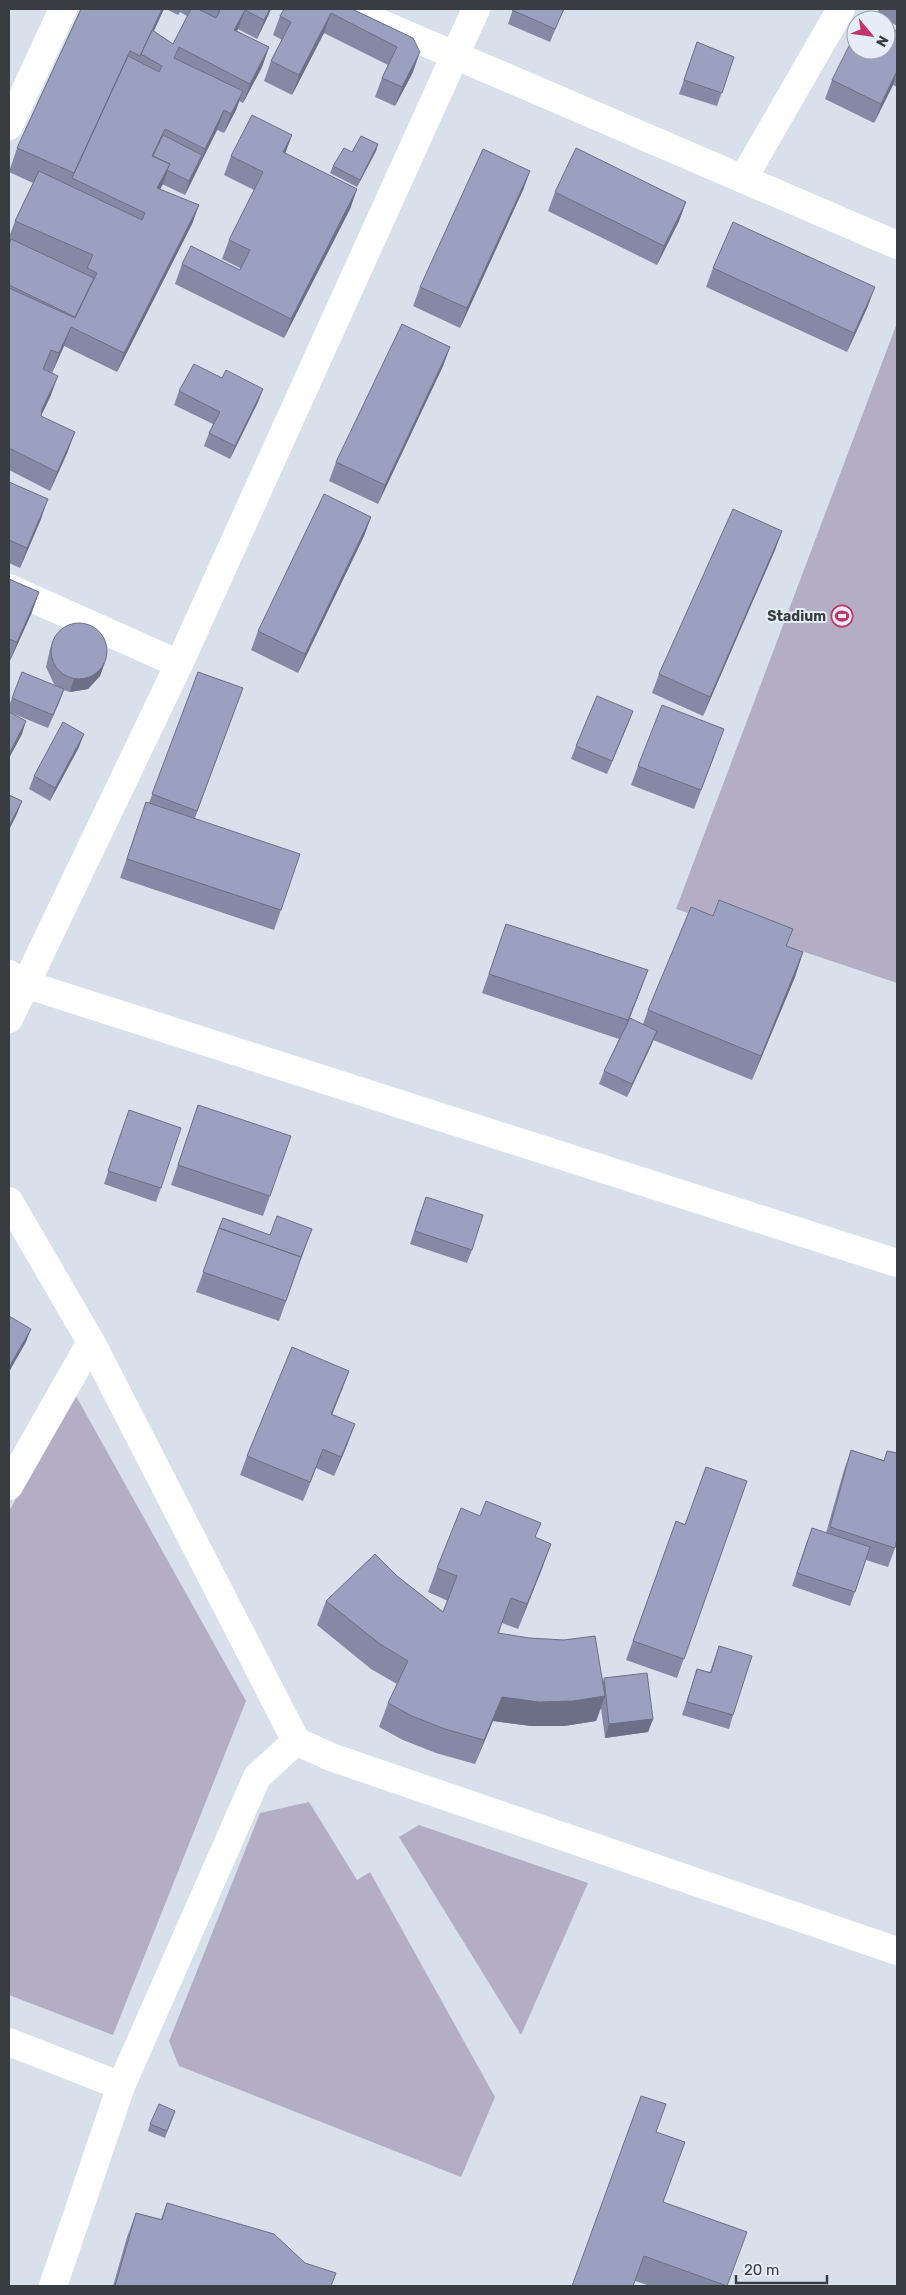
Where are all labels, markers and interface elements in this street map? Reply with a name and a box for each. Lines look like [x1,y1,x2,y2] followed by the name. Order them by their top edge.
[846,10,896,60] north arrow
[872,33,892,50] text: N
[830,604,854,628] sports icon: Stadium
[767,608,826,625] place label: Stadium
[736,2252,827,2284] scale bar
[744,2261,779,2279] text: 20 m

